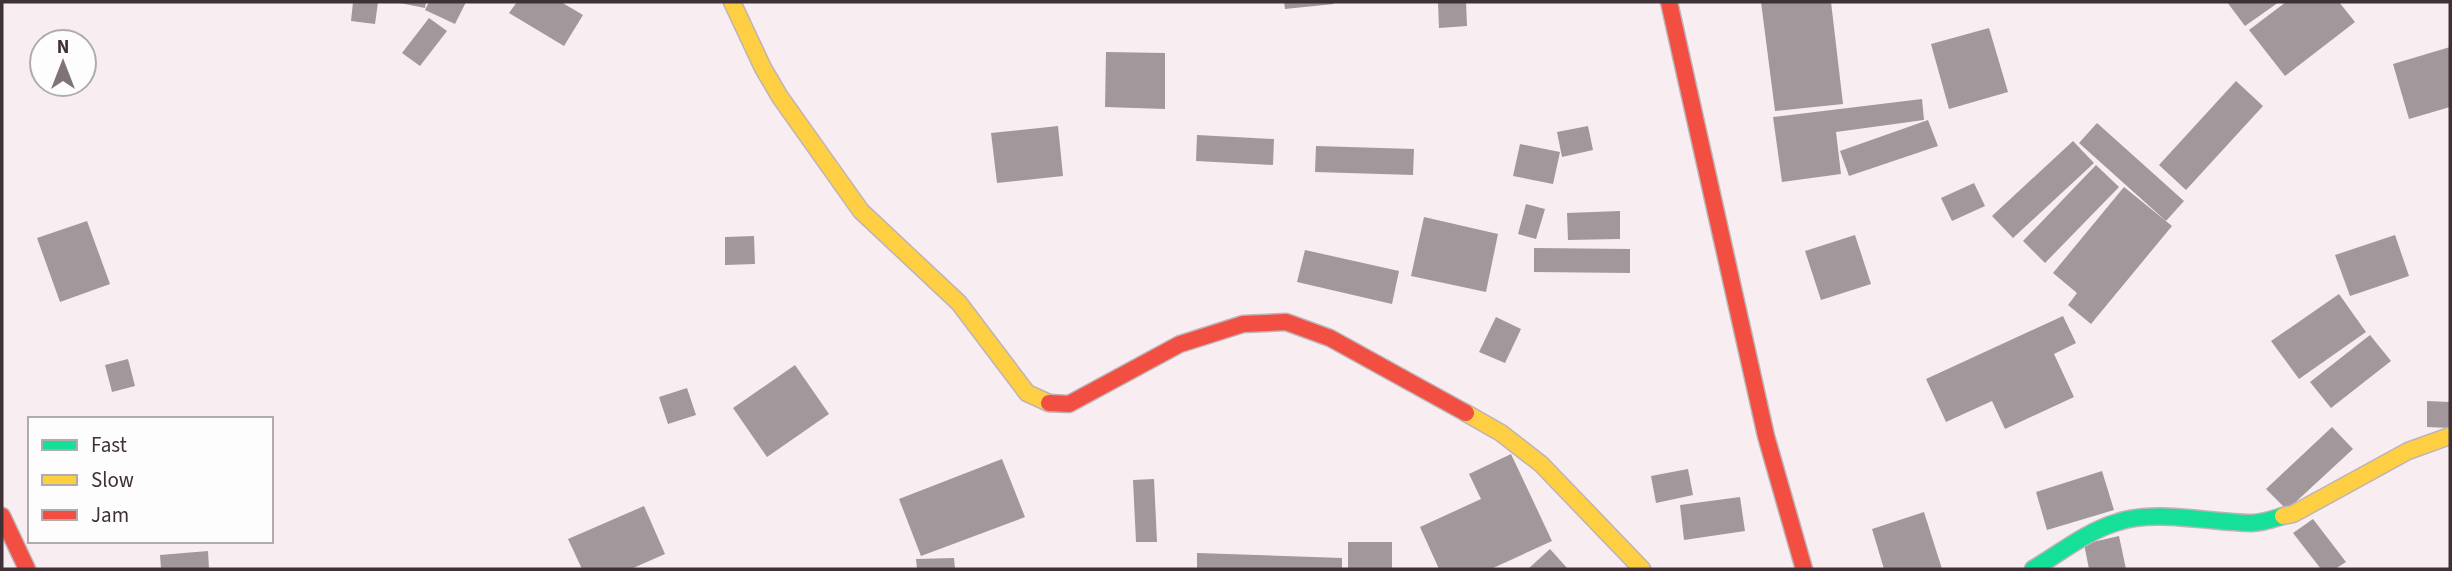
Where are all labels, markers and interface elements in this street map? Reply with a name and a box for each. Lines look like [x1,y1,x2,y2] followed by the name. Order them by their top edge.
[28,28,98,98] north arrow
[57,34,69,61] text: N
[28,417,273,543] legend
[91,430,127,460] text: Fast
[91,465,134,495] text: Slow
[91,500,129,530] text: Jam

